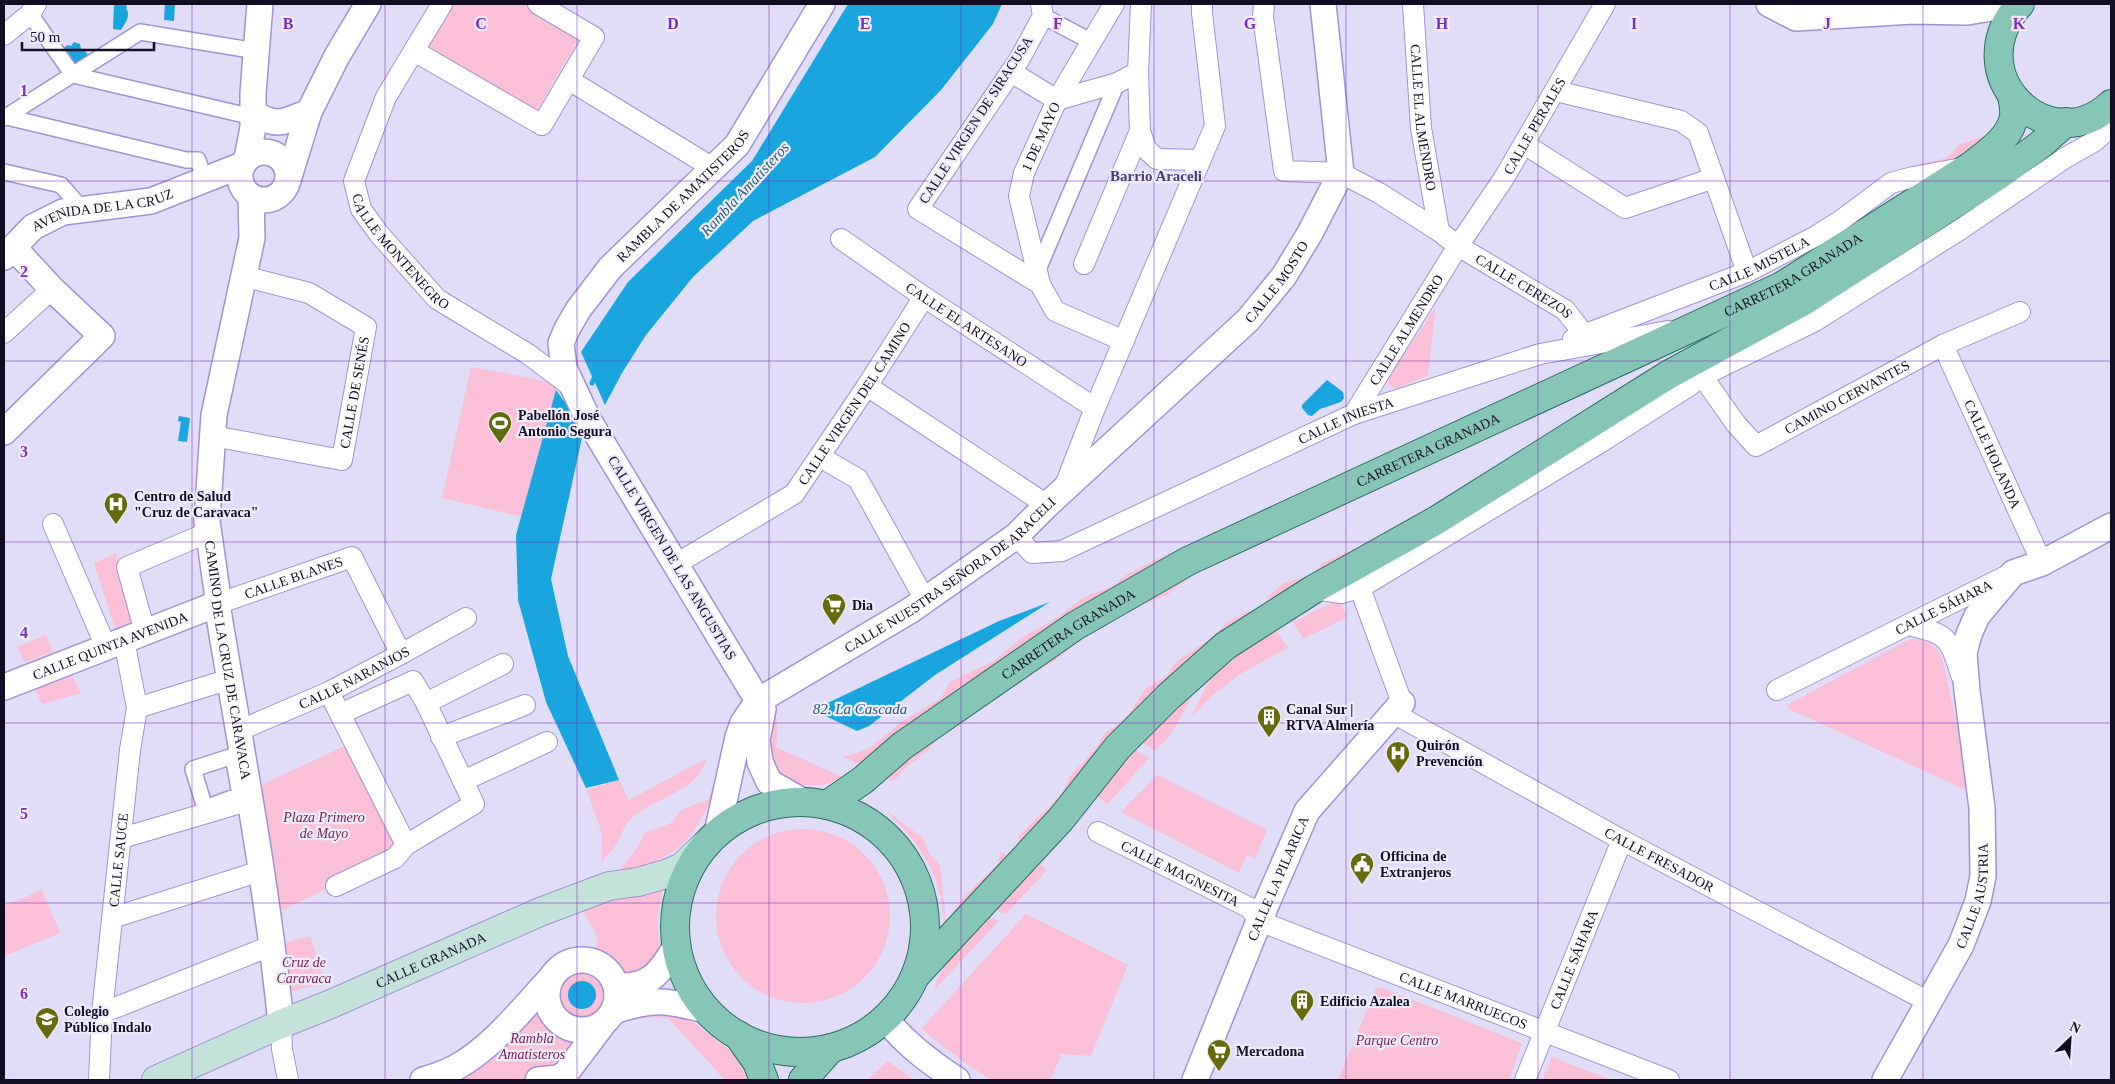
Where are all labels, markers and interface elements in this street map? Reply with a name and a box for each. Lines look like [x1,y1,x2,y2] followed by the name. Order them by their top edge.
[283,15,294,32] text: B
[475,15,487,32] text: C
[667,15,679,32] text: D
[860,15,870,32] text: E
[1053,15,1063,32] text: F
[1244,15,1257,32] text: G
[1436,15,1449,32] text: H
[1631,15,1637,32] text: I
[1823,15,1831,32] text: J
[2013,15,2026,32] text: K
[22,20,155,52] scale bar
[30,29,61,45] text: 50 m
[916,33,1036,206] street label: CALLE VIRGEN DE SIRACUSA
[1408,44,1439,192] street label: CALLE EL ALMENDRO
[1500,75,1568,177] street label: CALLE PERALES
[20,82,28,99] text: 1
[1018,100,1063,173] street label: 1 DE MAYO
[614,127,752,265] street label: RAMBLA DE AMATISTEROS
[697,139,792,240] water label: Rambla Amatisteros
[1110,168,1202,184] district label: Barrio Araceli
[29,186,175,234] street label: AVENIDA DE LA CRUZ
[350,192,452,312] street label: CALLE MONTENEGRO
[1722,229,1865,319] street label: CARRETERA GRANADA
[1707,233,1813,293] street label: CALLE MISTELA
[1242,238,1311,326] street label: CALLE MOSTO
[1473,251,1576,321] street label: CALLE CEREZOS
[20,263,28,280] text: 2
[1366,272,1446,388] street label: CALLE ALMENDRO
[903,279,1030,370] street label: CALLE EL ARTESANO
[795,319,913,488] street label: CALLE VIRGEN DEL CAMINO
[337,335,372,450] street label: CALLE DE SENÉS
[1782,357,1912,437] street label: CAMINO CERVANTES
[1296,394,1396,447] street label: CALLE INIESTA
[1961,397,2024,512] street label: CALLE HOLANDA
[518,408,612,439] place label: Pabellón José Antonio Segura
[487,410,513,444] sports icon: Pabellón José Antonio Segura
[1354,410,1503,489] street label: CARRETERA GRANADA
[20,443,28,460] text: 3
[605,453,739,663] street label: CALLE VIRGEN DE LAS ANGUSTIAS
[134,489,258,520] place label: Centro de Salud "Cruz de Caravaca"
[103,491,129,525] hospital icon: Centro de Salud "Cruz de Caravaca"
[842,494,1059,655] street label: CALLE NUESTRA SEÑORA DE ARACELI
[202,539,254,782] street label: CAMINO DE LA CRUZ DE CARAVACA
[242,553,345,601] street label: CALLE BLANES
[1893,576,1995,638] street label: CALLE SÁHARA
[998,585,1138,682] street label: CARRETERA GRANADA
[821,592,847,626] supermarket icon: Dia
[852,598,873,613] place label: Dia
[31,608,191,683] street label: CALLE QUINTA AVENIDA
[20,624,28,641] text: 4
[297,643,412,711] street label: CALLE NARANJOS
[813,701,907,717] water label: 82. La Cascada
[1286,702,1374,733] place label: Canal Sur | RTVA Almería
[1256,704,1282,738] building icon: Canal Sur | RTVA Almería
[1416,738,1483,769] place label: Quirón Prevención
[1385,740,1411,774] hospital icon: Quirón Prevención
[20,805,28,822] text: 5
[282,810,365,841] park label: Plaza Primero de Mayo
[106,812,131,908] street label: CALLE SAUCE
[1244,813,1312,943] street label: CALLE LA PILARICA
[1602,824,1717,895] street label: CALLE FRESADOR
[1119,837,1243,909] street label: CALLE MAGNESITA
[1953,842,1990,951] street label: CALLE AUSTRIA
[1380,849,1452,880] place label: Officina de Extranjeros
[1349,851,1375,885] public building icon: Officina de Extranjeros
[1547,907,1601,1012] street label: CALLE SÁHARA
[374,929,489,991] street label: CALLE GRANADA
[276,955,332,986] park label: Cruz de Caravaca
[1397,969,1529,1032] street label: CALLE MARRUECOS
[20,985,28,1002] text: 6
[1289,988,1315,1022] building icon: Edificio Azalea
[1320,994,1410,1009] place label: Edificio Azalea
[64,1004,152,1035] place label: Colegio Público Indalo
[34,1006,60,1040] school or university icon: Colegio Público Indalo
[2045,1014,2095,1064] north arrow
[2068,1019,2083,1037] text: N
[498,1031,566,1062] park label: Rambla Amatisteros
[1355,1033,1438,1048] park label: Parque Centro
[1206,1038,1232,1072] supermarket icon: Mercadona
[1236,1044,1304,1059] place label: Mercadona

